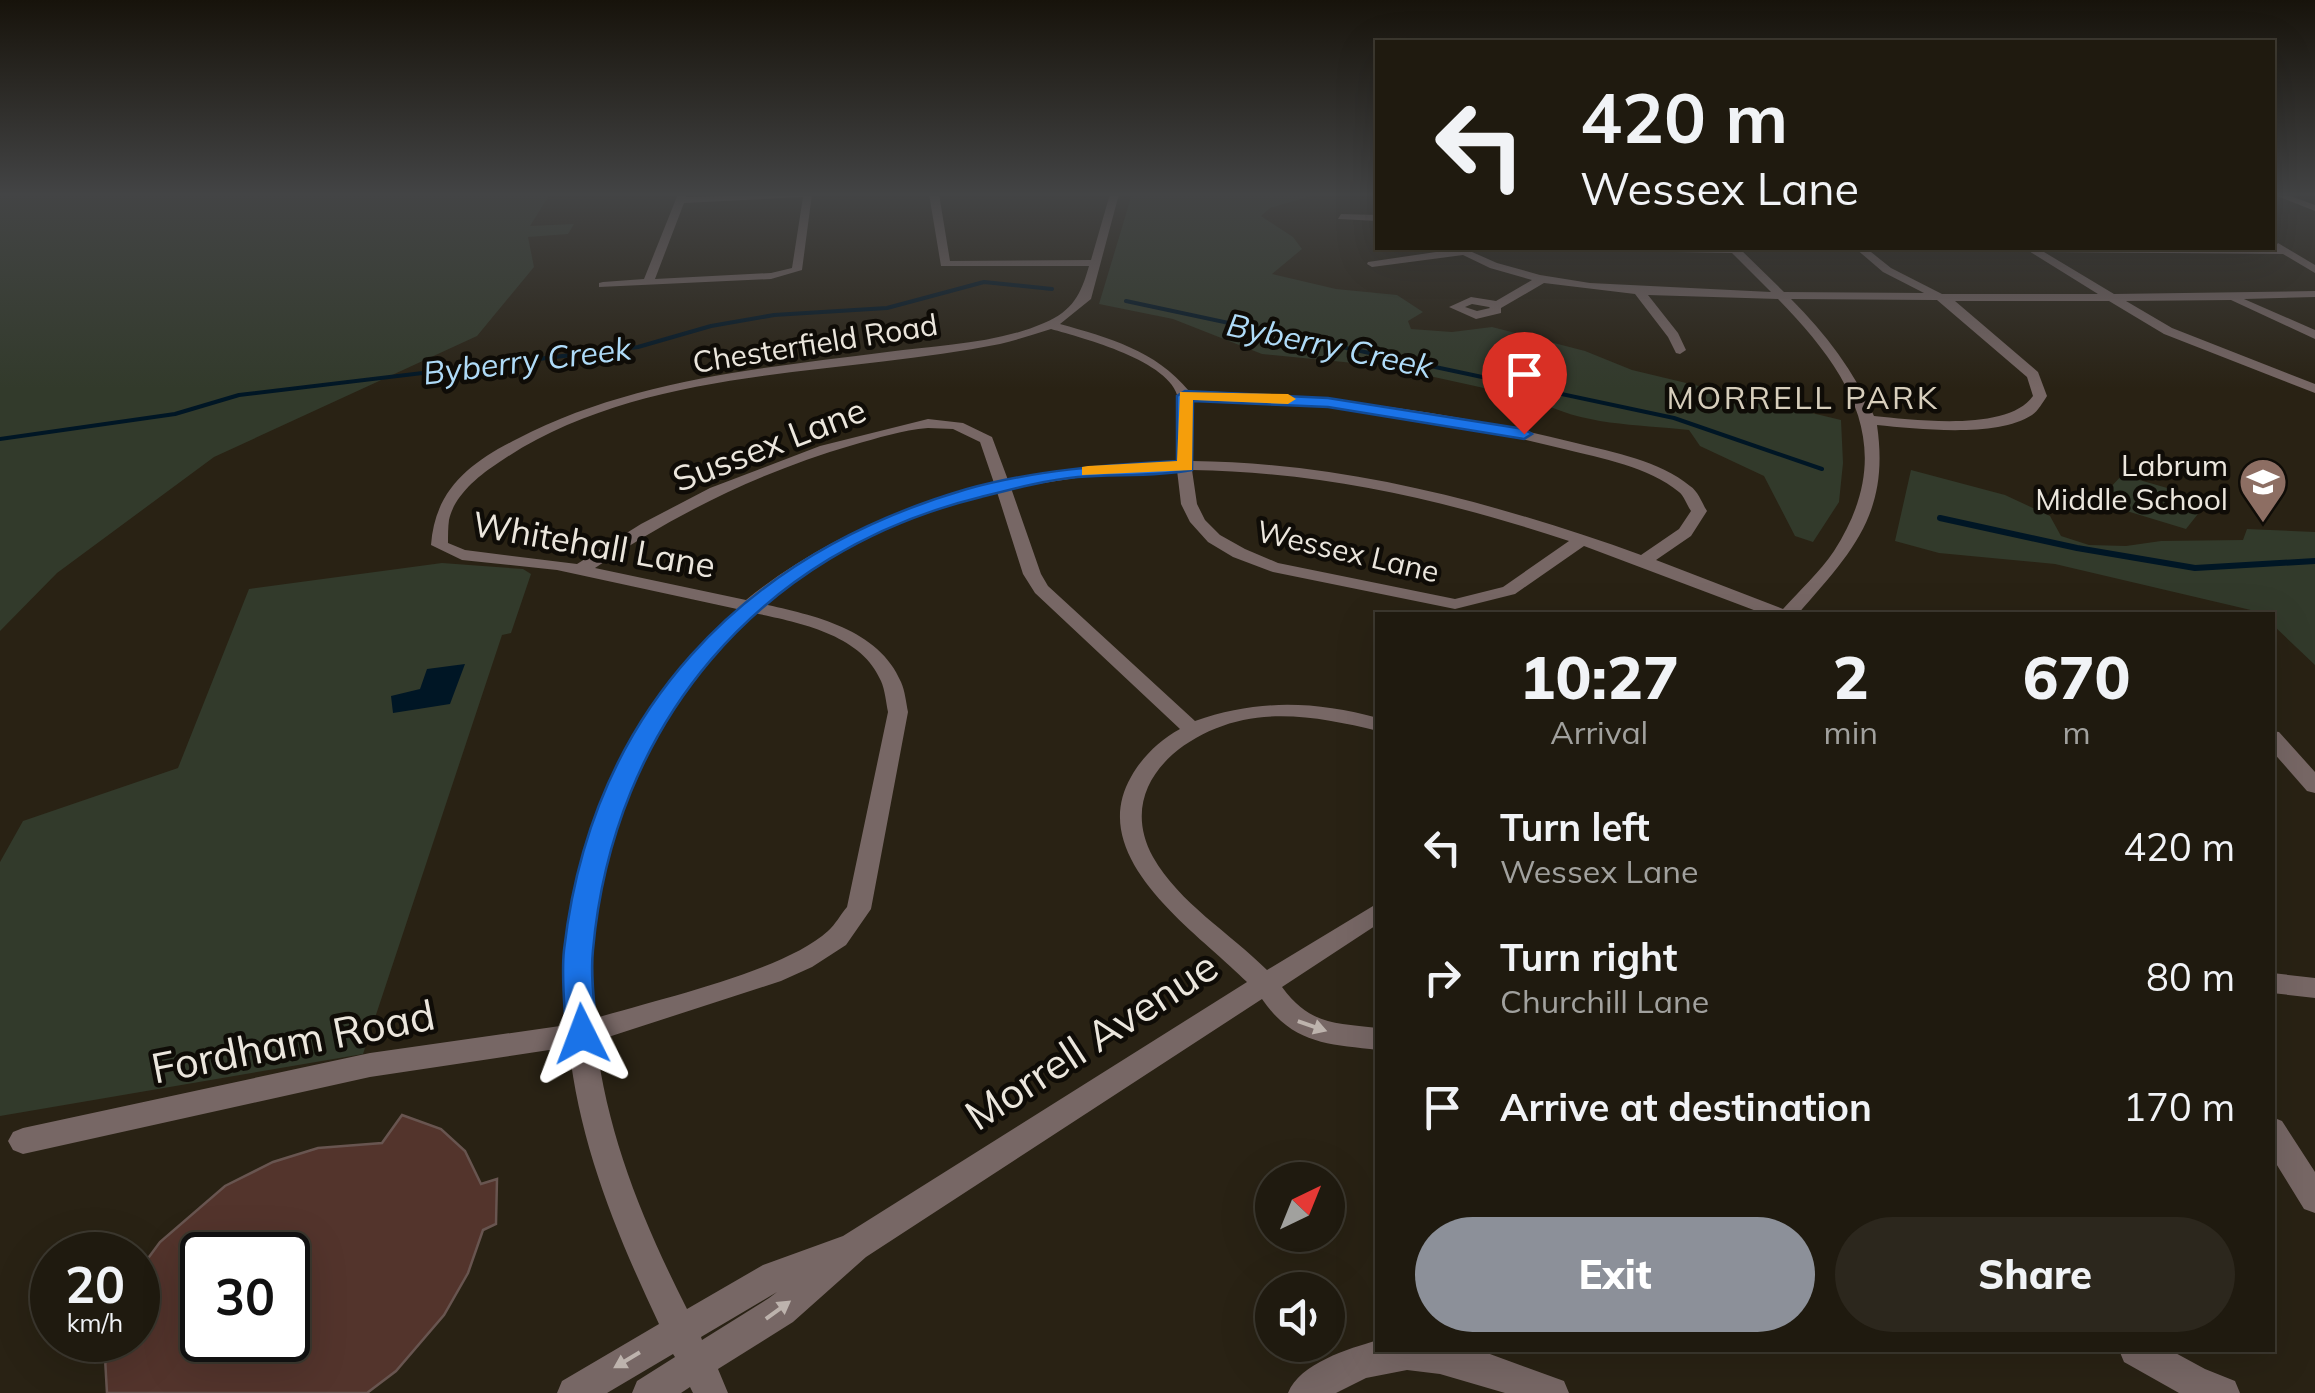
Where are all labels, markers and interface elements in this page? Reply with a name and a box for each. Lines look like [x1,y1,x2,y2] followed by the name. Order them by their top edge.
[1580,73,1788,161] text: 420 m
[1415,80,1545,210] icon: left
[1580,160,1859,216] text: Wessex Lane
[1223,304,1438,387] water label: Byberry Creek
[690,305,940,381] street label: Chesterfield Road
[421,327,635,393] water label: Byberry Creek
[1482,332,1567,435] pin
[1497,347,1552,402] icon: arrive
[1667,377,1940,417] district label: MORRELL PARK
[666,387,872,501] street label: Sussex Lane
[2035,446,2228,518] place label: Labrum Middle School
[2237,456,2289,524] school or university icon: Labrum Middle School
[469,501,719,587] street label: Whitehall Lane
[1253,512,1443,590] street label: Wessex Lane
[1519,639,1679,714] text: 10:27
[1833,639,1869,714] text: 2
[2022,639,2130,714] text: 670
[1550,712,1648,752] text: Arrival
[1824,712,1878,752] text: min
[2062,712,2091,752] text: m
[1500,803,1650,851] text: Turn left
[1415,820,1470,875] icon: left
[2123,823,2235,871] text: 420 m
[1500,851,1698,891] text: Wessex Lane
[1500,933,1677,981] text: Turn right
[955,939,1227,1141] street label: Morrell Avenue
[1415,950,1470,1005] icon: right
[2146,953,2235,1001] text: 80 m
[1500,981,1709,1021] text: Churchill Lane
[530,982,634,1086] position arrow
[147,988,439,1094] street label: Fordham Road
[1298,1019,1328,1034] one-way arrow
[1415,1080,1470,1135] icon: arrive
[1500,1083,1872,1131] text: Arrive at destination
[2123,1083,2235,1131] text: 170 m
[1255,1162,1345,1252] north arrow
[1255,1162,1345,1362] map controls
[1415,1217,1815,1332] button: Exit
[1835,1217,2235,1332] button: Share
[180,1232,310,1362] speed limit sign: 30
[65,1253,125,1316] text: 20
[1255,1272,1345,1362] button: sound
[765,1301,791,1321] one-way arrow
[67,1307,123,1338] text: km/h
[613,1351,641,1368] one-way arrow

